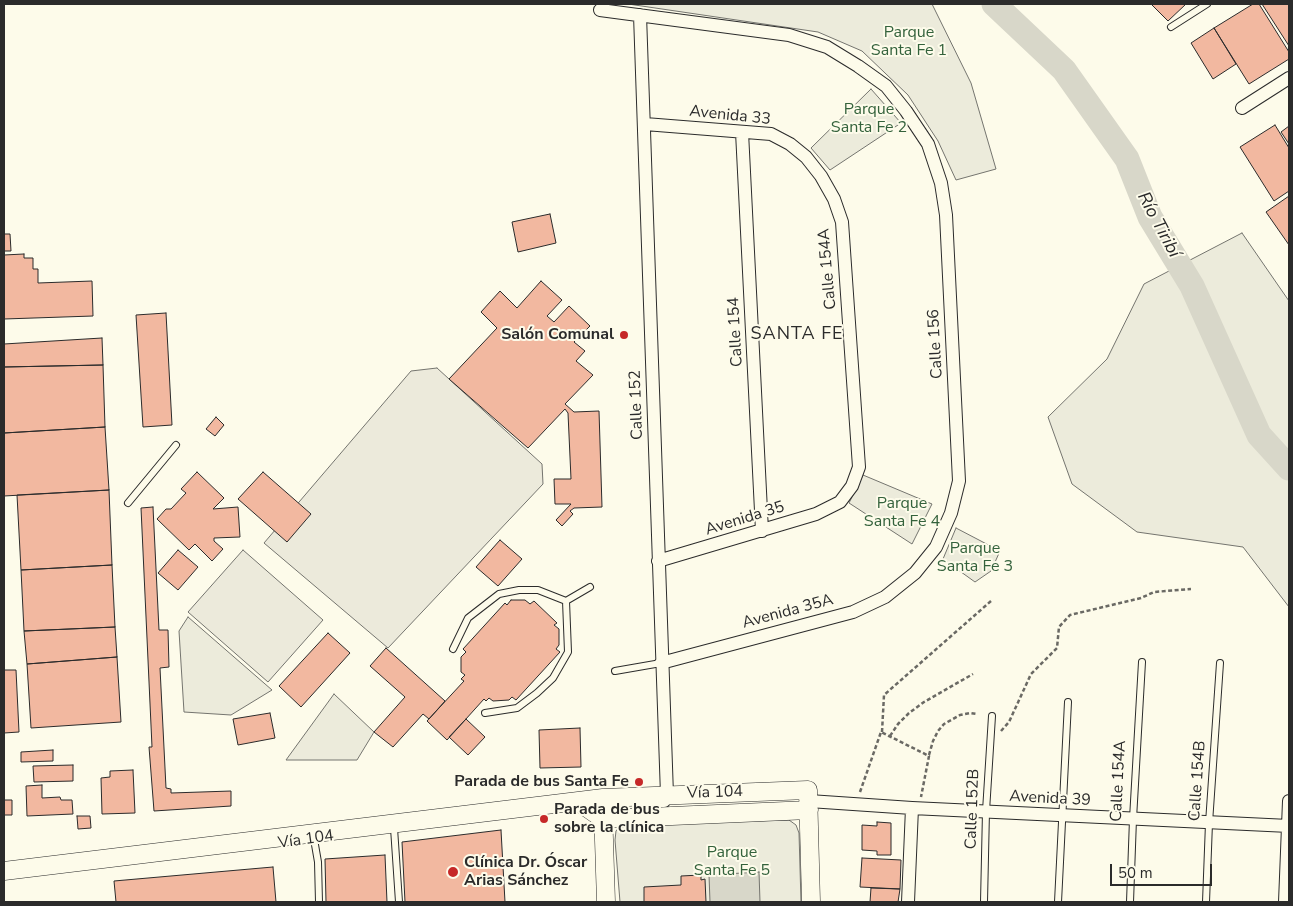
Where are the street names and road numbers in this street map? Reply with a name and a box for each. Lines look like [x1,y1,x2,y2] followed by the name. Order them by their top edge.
[688,102,772,130] street label: Avenida 33
[815,228,841,310] street label: Calle 154A
[725,297,747,367] street label: Calle 154
[925,309,947,379] street label: Calle 156
[626,370,648,440] street label: Calle 152
[703,498,787,540] street label: Avenida 35
[740,591,836,633] street label: Avenida 35A
[1107,740,1131,822] street label: Calle 154A
[1186,740,1210,822] street label: Calle 154B
[962,768,984,850] street label: Calle 152B
[687,782,743,804] street label: Vía 104
[1009,787,1091,811] street label: Avenida 39
[277,827,335,853] street label: Vía 104

